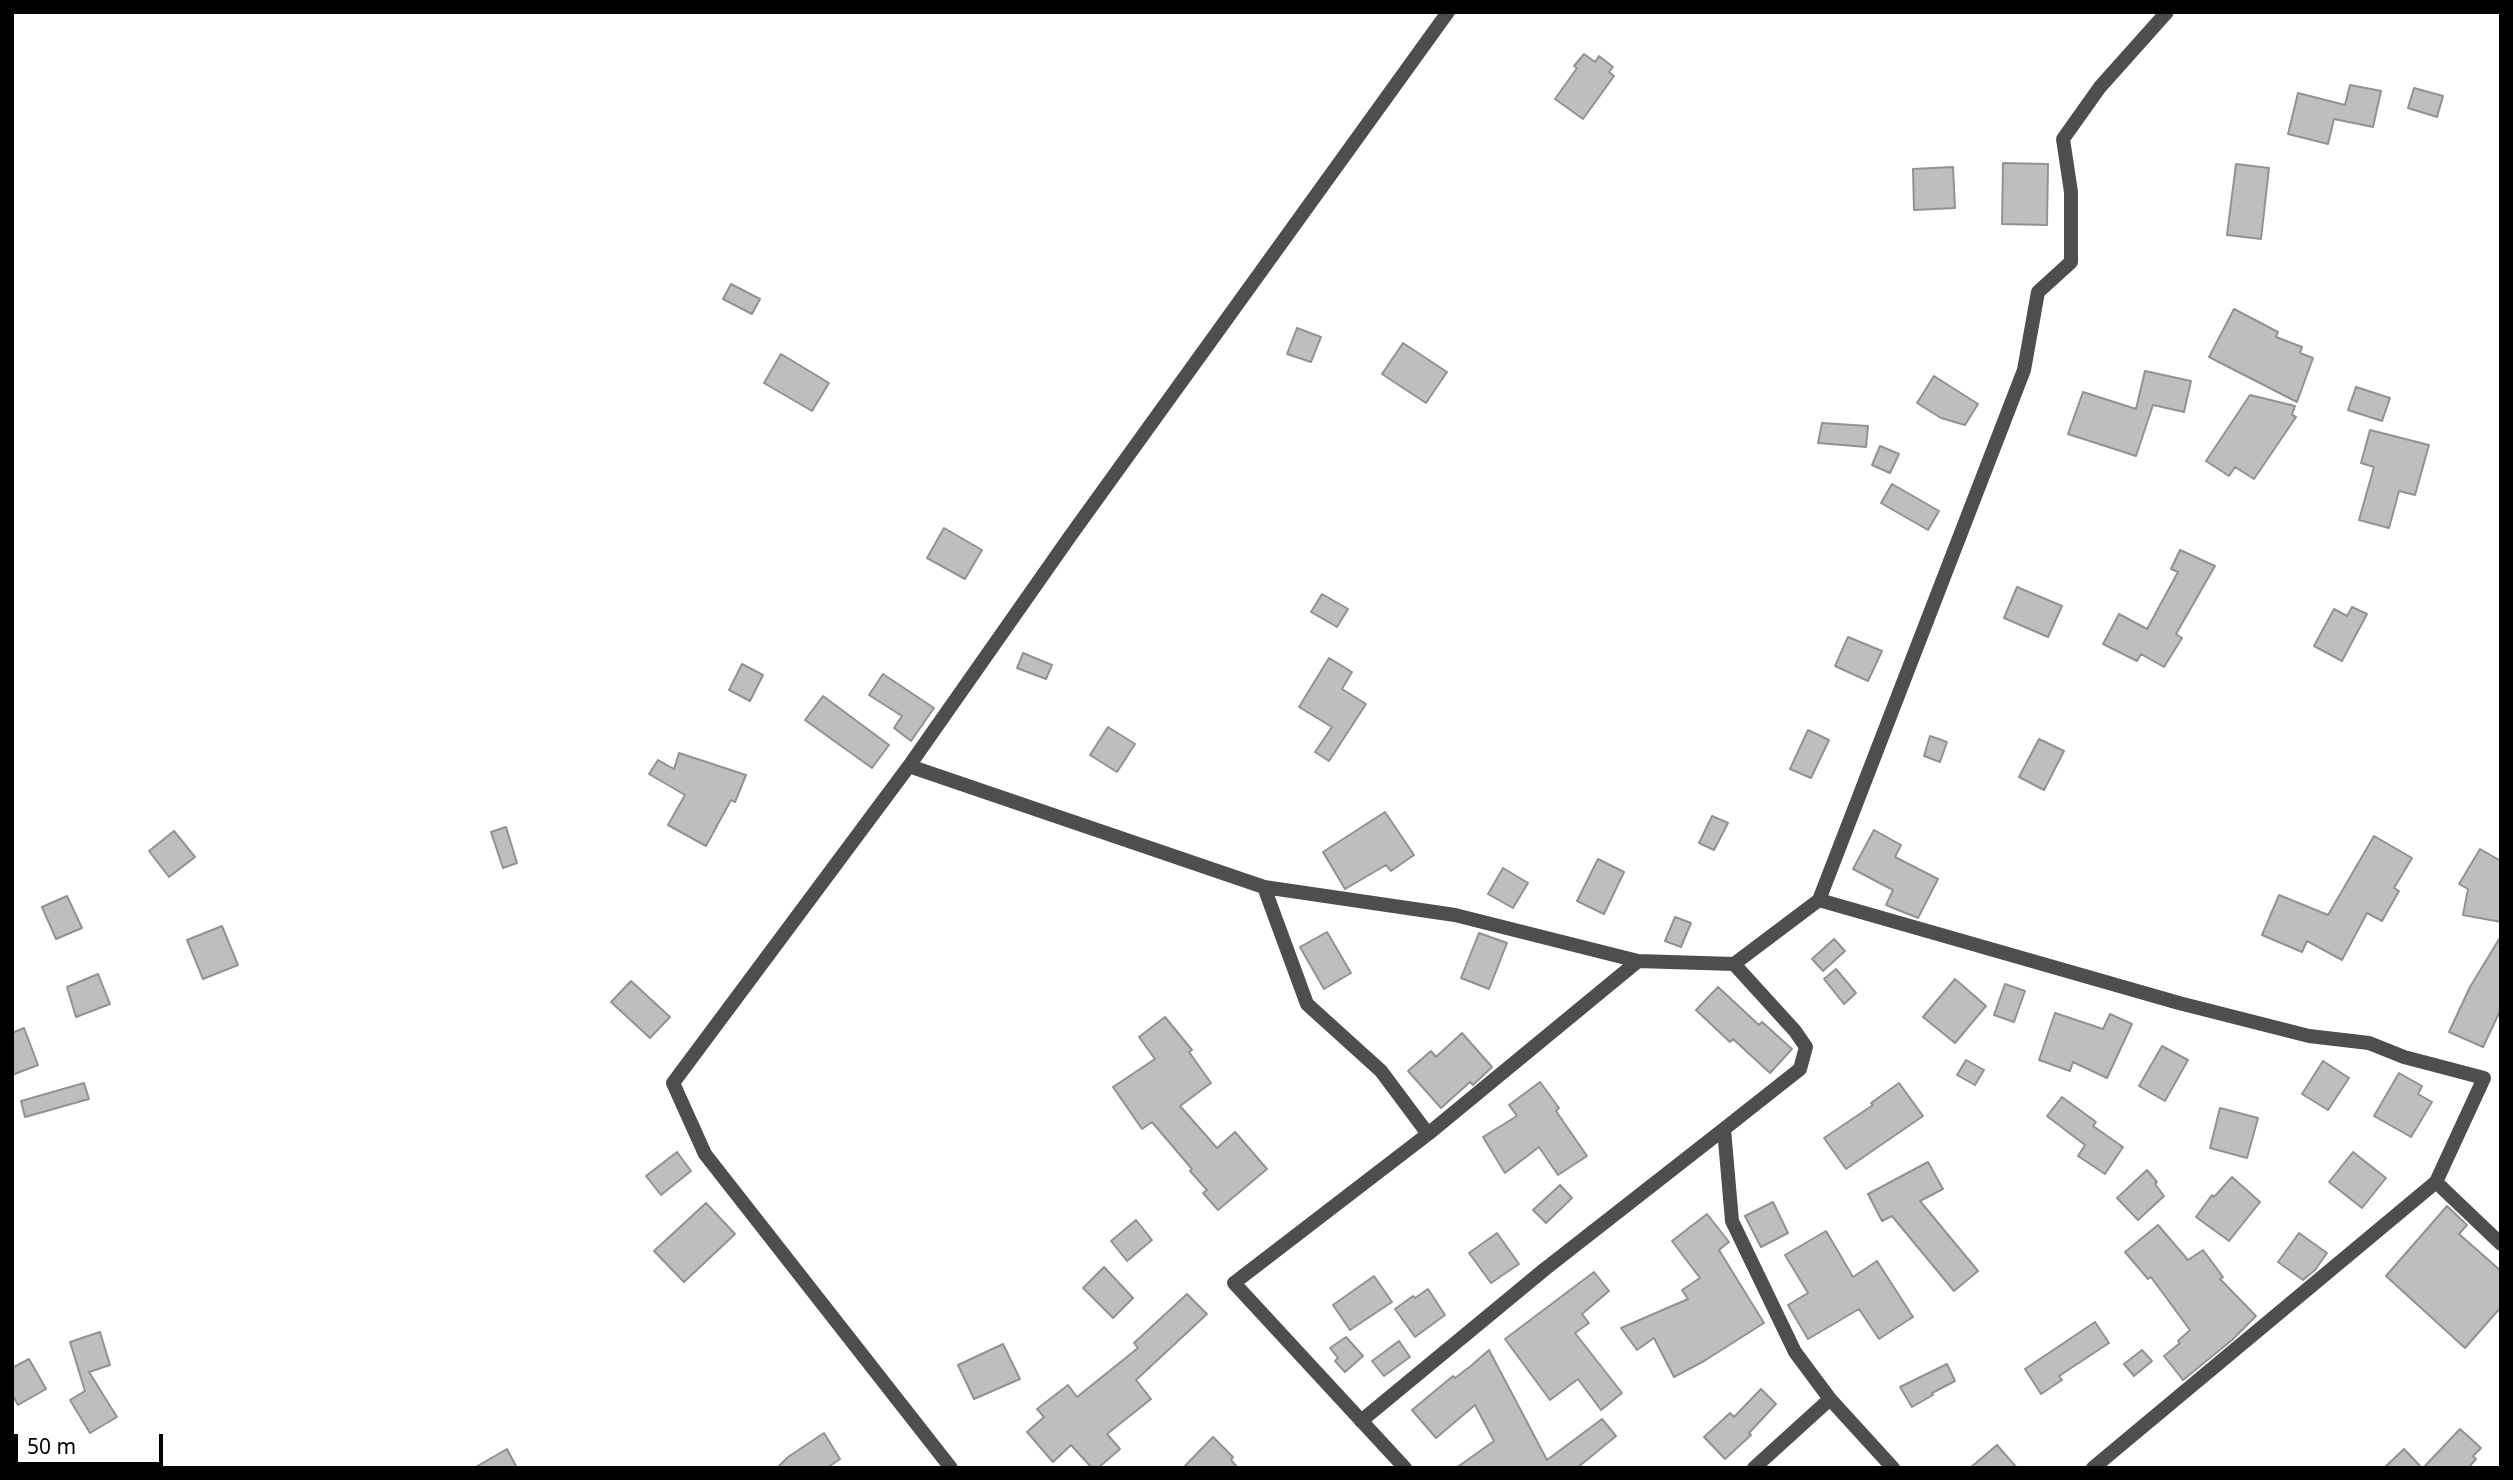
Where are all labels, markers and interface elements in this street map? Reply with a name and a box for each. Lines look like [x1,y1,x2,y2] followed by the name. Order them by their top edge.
[18,1420,166,1464] scale bar
[27,1432,76,1460] text: 50 m

